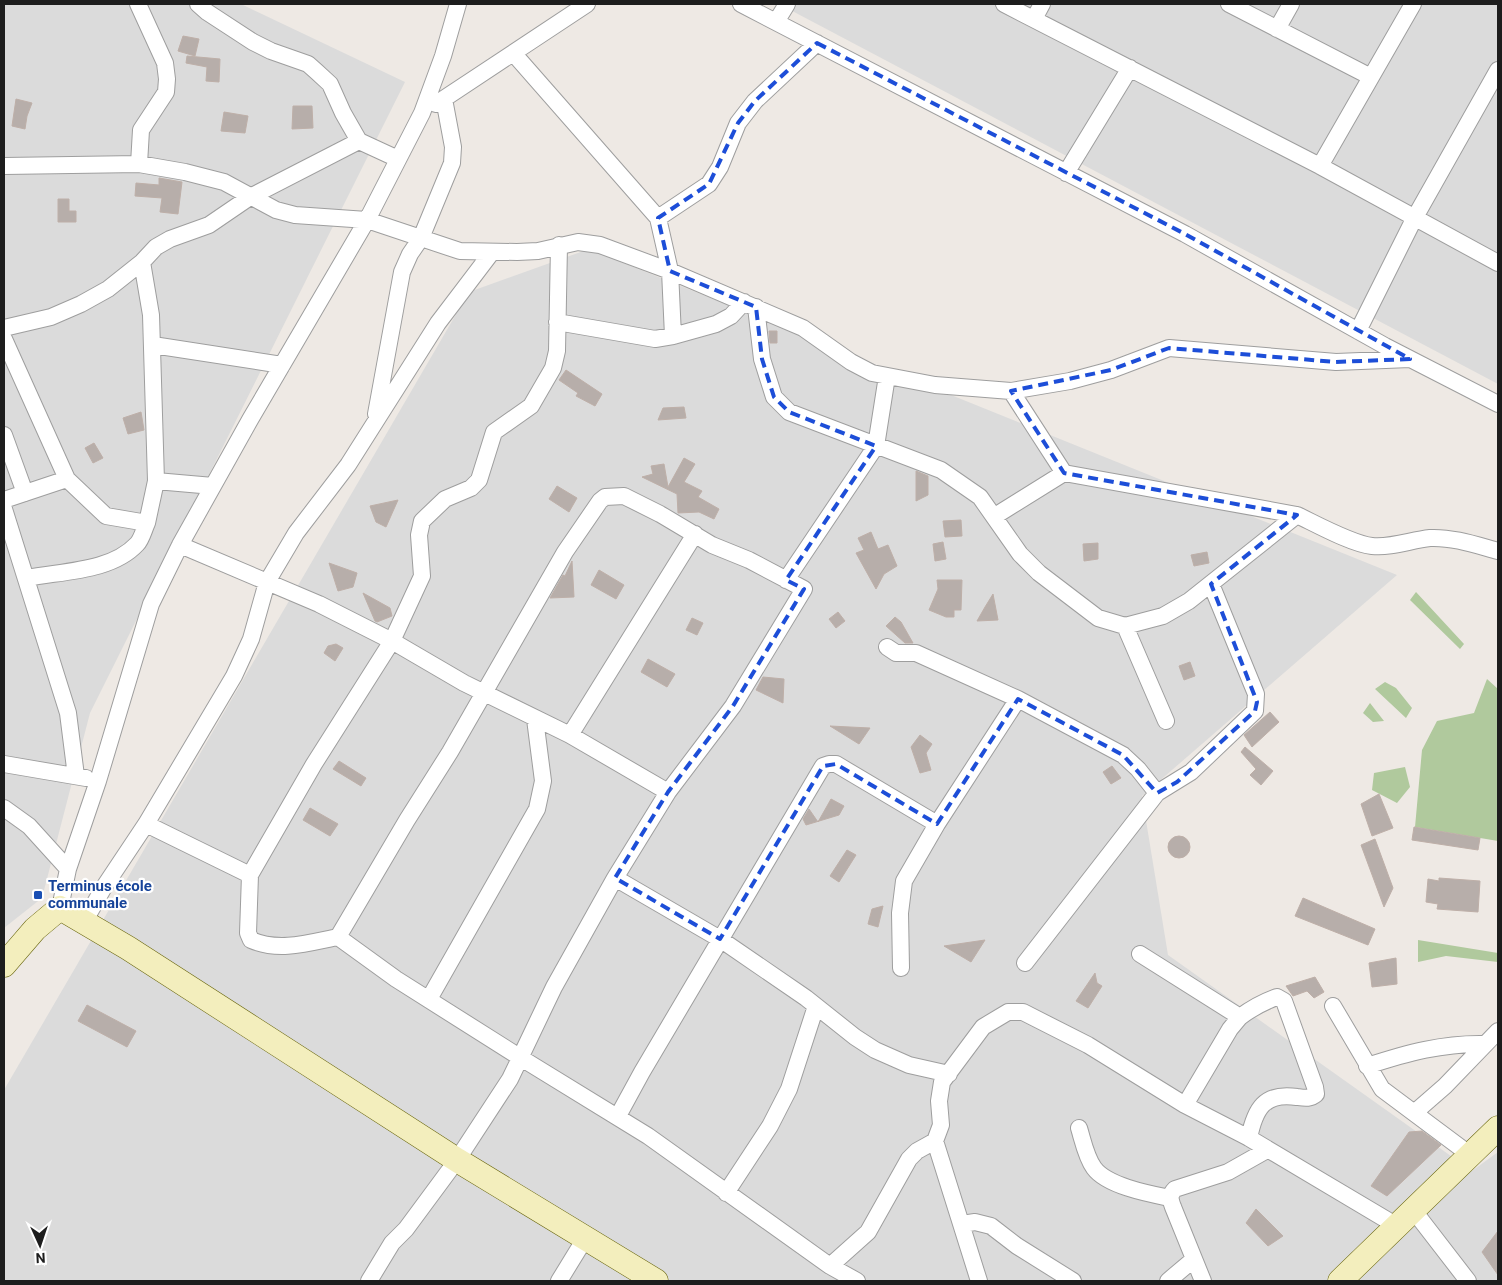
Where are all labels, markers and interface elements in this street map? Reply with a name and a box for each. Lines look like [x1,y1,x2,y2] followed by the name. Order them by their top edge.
[48,877,152,912] place label: Terminus école communale
[32,889,44,901] marker: Terminus école communale
[15,1220,65,1270] north arrow
[35,1250,46,1266] text: N

